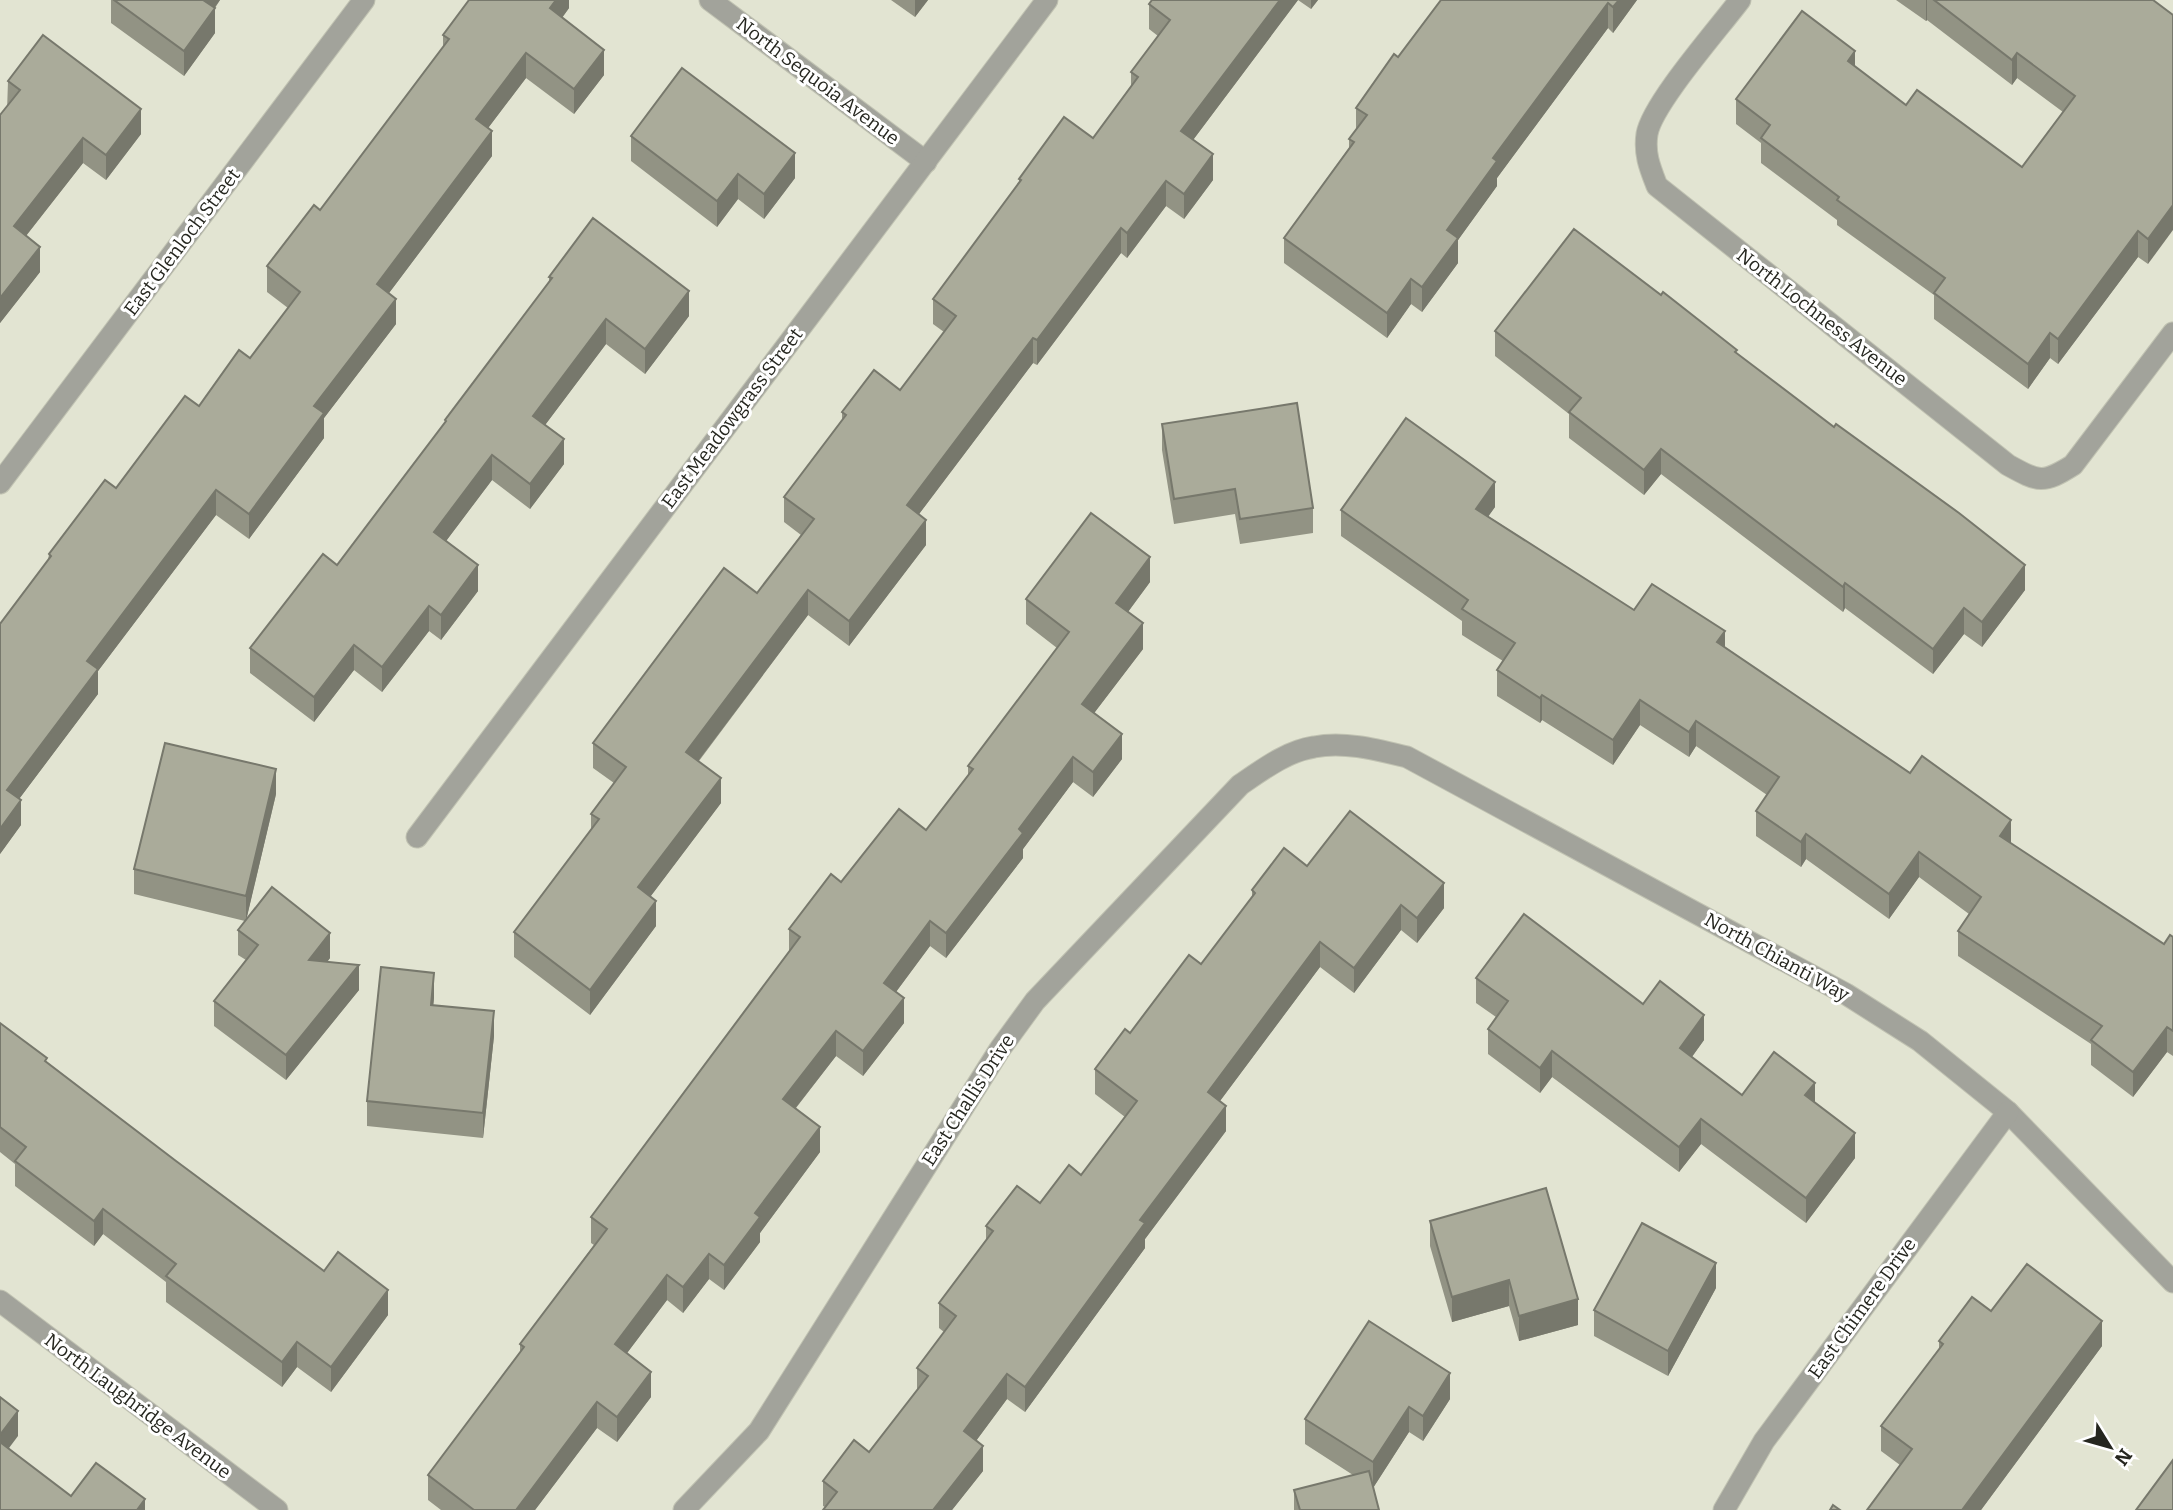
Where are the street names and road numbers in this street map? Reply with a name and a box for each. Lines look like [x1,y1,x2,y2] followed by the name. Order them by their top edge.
[732,12,904,150] street label: North Sequoia Avenue
[119,164,245,320] street label: East Glenloch Street
[1732,243,1912,391] street label: North Lochness Avenue
[657,323,807,513] street label: East Meadowgrass Street
[1701,908,1854,1007] street label: North Chianti Way
[917,1030,1019,1170] street label: East Challis Drive
[1803,1233,1921,1383] street label: East Chimere Drive
[40,1328,236,1484] street label: North Laughridge Avenue

